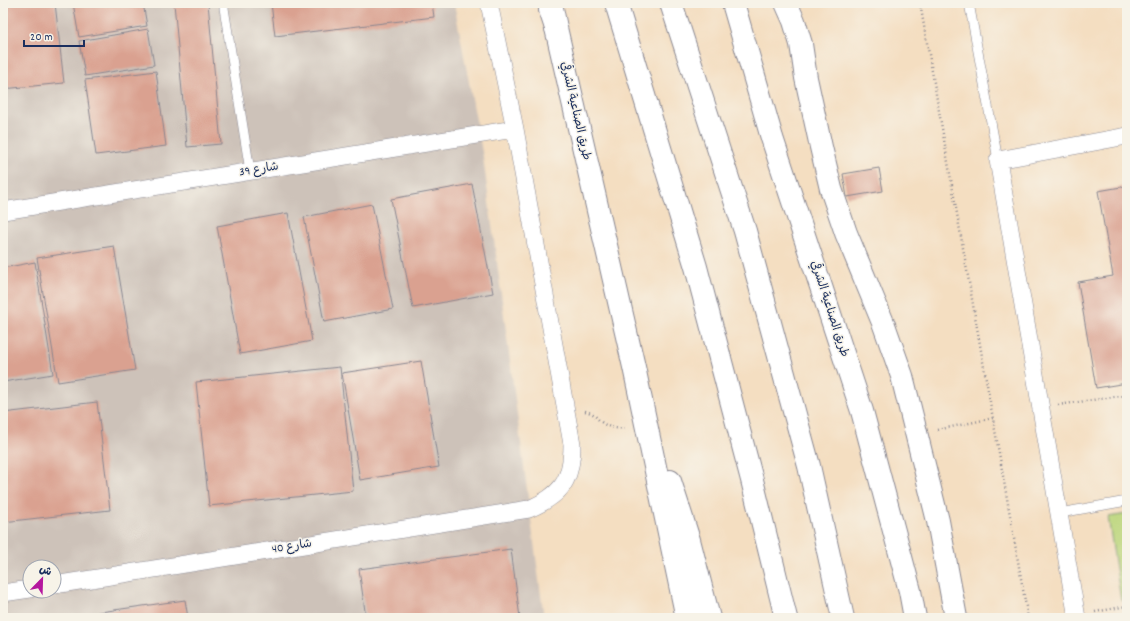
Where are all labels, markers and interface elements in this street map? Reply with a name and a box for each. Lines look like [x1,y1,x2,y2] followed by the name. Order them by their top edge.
[24,22,84,48] scale bar
[30,29,53,46] text: 20 m
[555,60,595,162] street label: طريق الصناعية الشرقي
[238,159,280,181] street label: شارع 39
[805,259,853,359] street label: طريق الصناعية الشرقي
[271,535,313,559] street label: شارع 40
[22,559,62,599] north arrow
[36,562,54,581] text: ش

